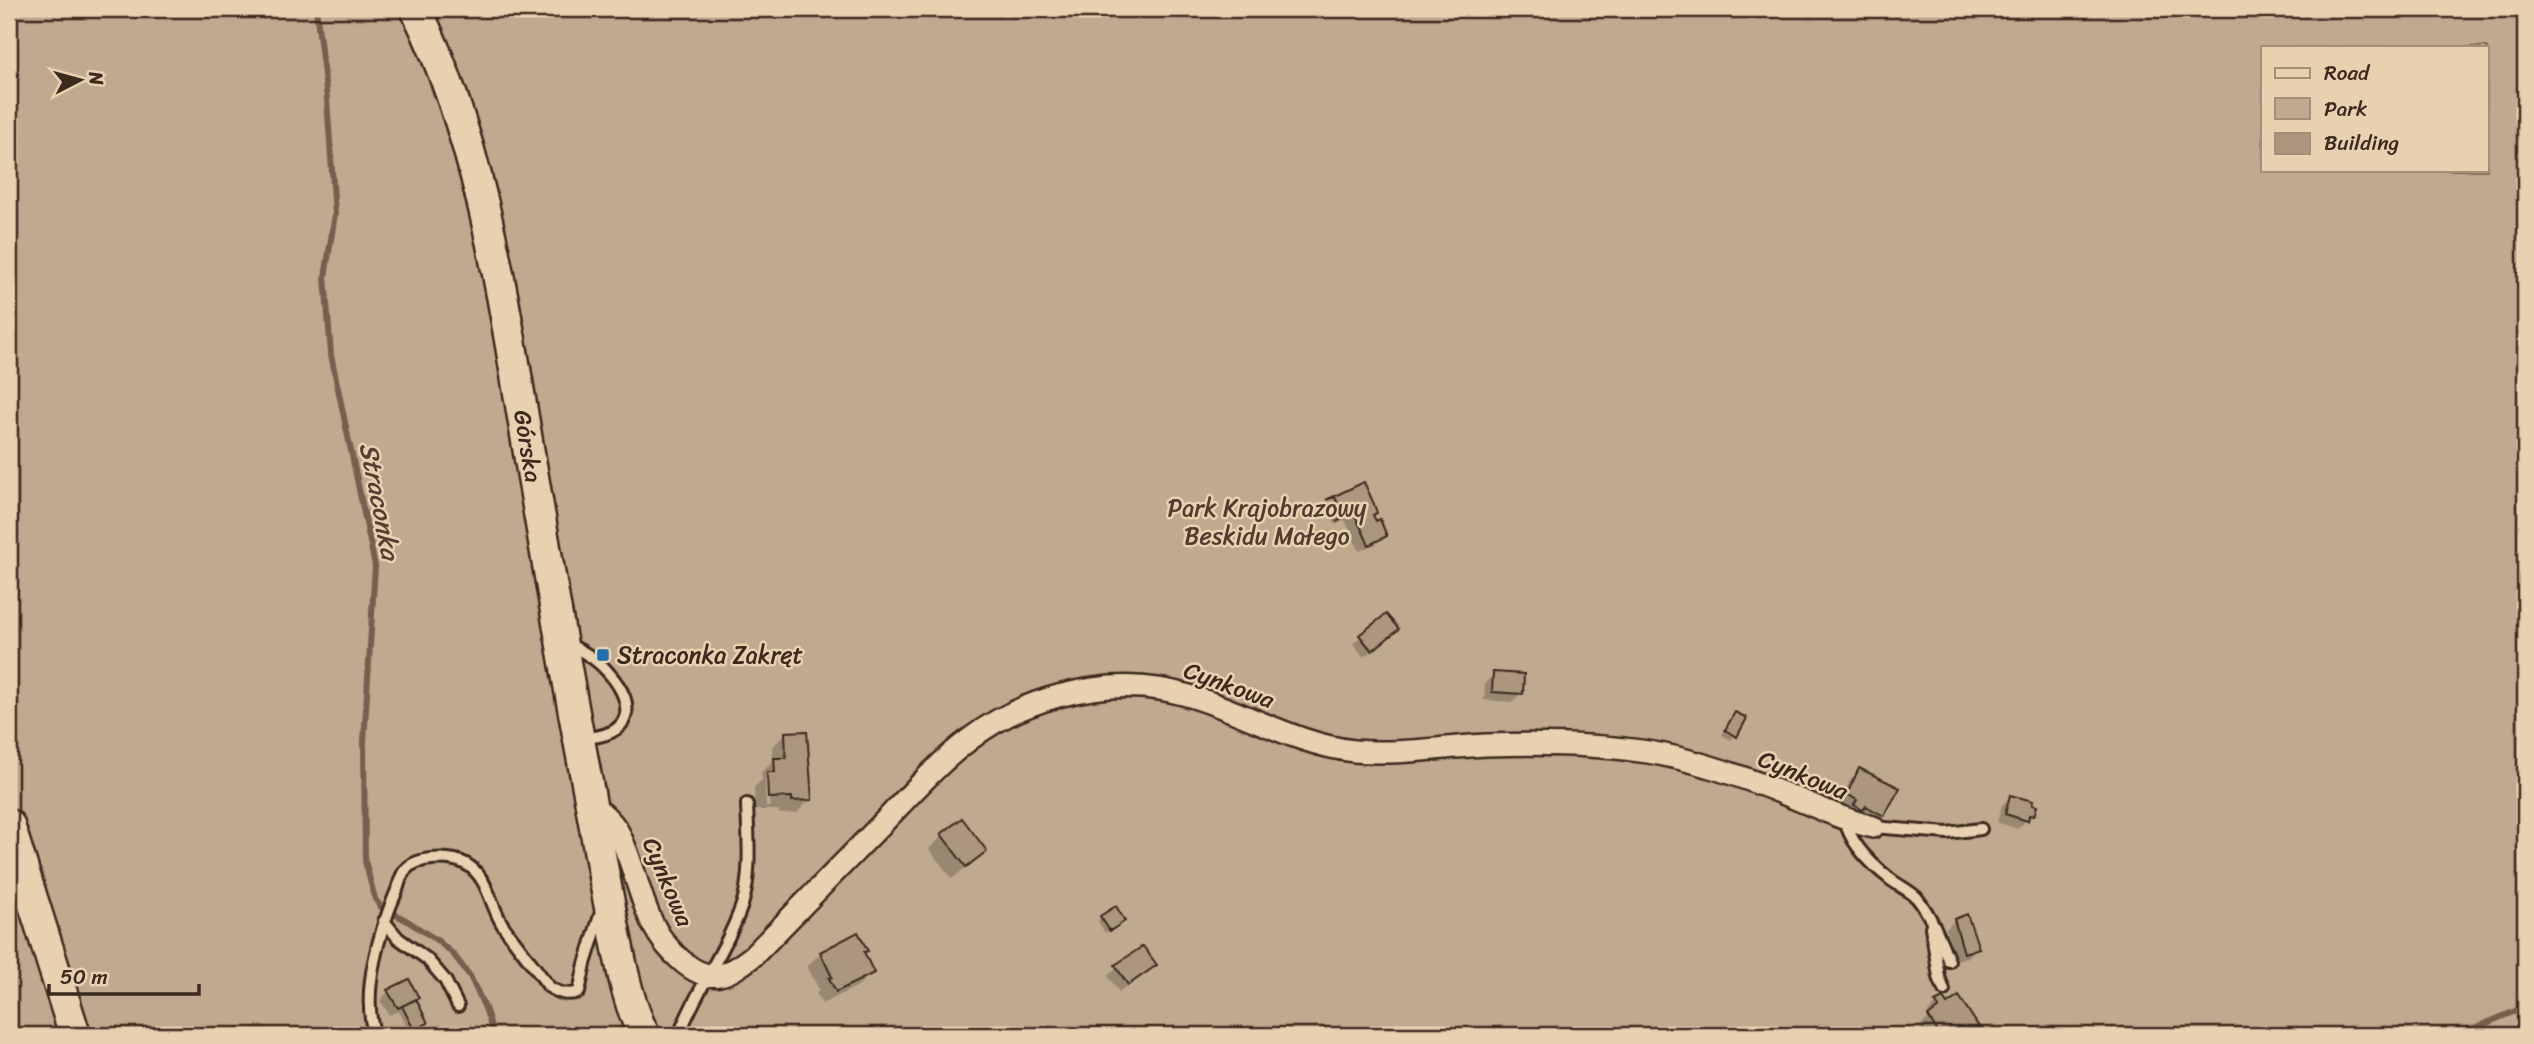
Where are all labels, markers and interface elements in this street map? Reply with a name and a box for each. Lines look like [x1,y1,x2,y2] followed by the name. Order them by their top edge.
[46,46,116,116] north arrow
[2261,46,2488,172] legend
[2324,54,2371,92] text: Road
[79,69,114,87] text: N
[2324,90,2367,128] text: Park
[2324,124,2400,162] text: Building
[501,407,555,486] street label: Górska
[346,438,414,566] water label: Straconka
[1168,487,1367,557] park label: Park Krajobrazowy Beskidu Małego
[617,634,803,676] place label: Straconka Zakręt
[595,647,611,663] marker: Straconka Zakręt
[1178,649,1281,721] street label: Cynkowa
[1752,738,1855,812] street label: Cynkowa
[630,831,706,934] street label: Cynkowa
[49,953,200,997] scale bar
[60,958,108,996] text: 50 m

